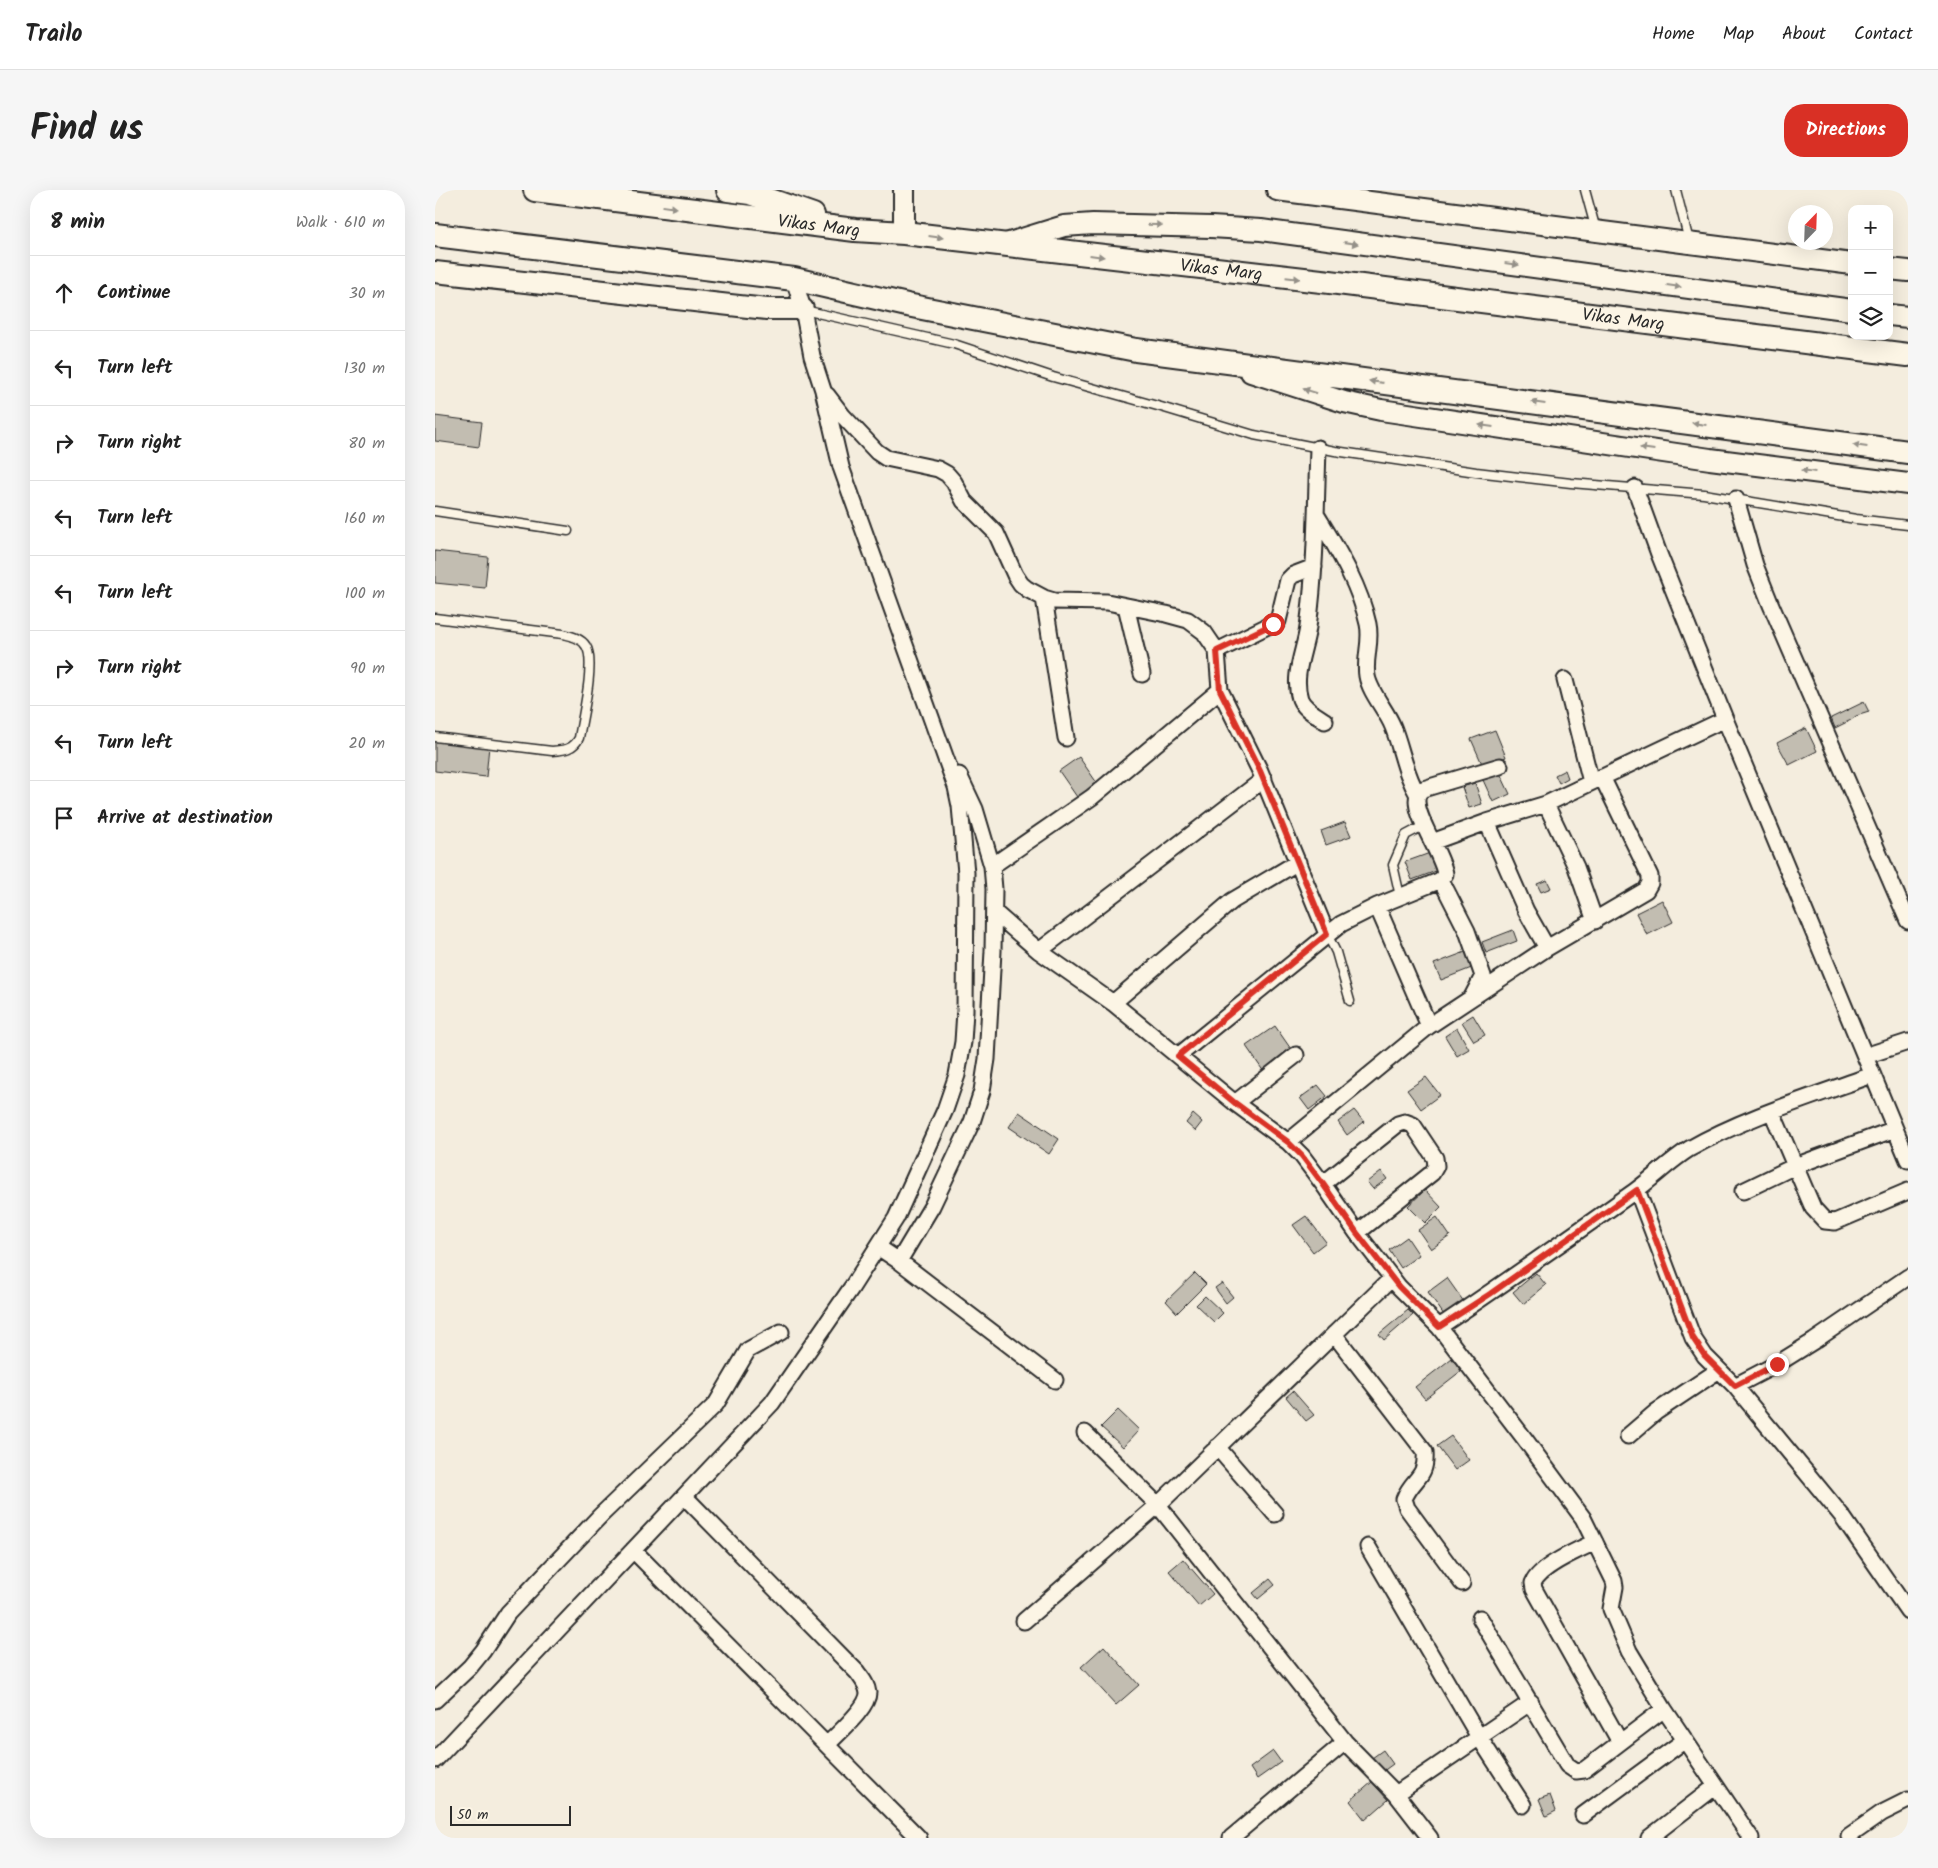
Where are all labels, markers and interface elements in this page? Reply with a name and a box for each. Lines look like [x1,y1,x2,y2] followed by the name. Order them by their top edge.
[25,15,83,54] text: Trailo
[1652,20,1695,49] text: Home
[1723,20,1754,49] text: Map
[1782,20,1826,49] text: About
[1854,20,1913,49] text: Contact
[30,102,143,158] text: Find us
[1784,104,1908,157] button: Directions
[662,203,678,211] one-way arrow
[1788,205,1833,250] north arrow
[1848,205,1893,340] map controls
[1848,205,1893,250] button: +
[50,206,105,239] text: 8 min
[776,207,861,246] street label: Vikas Marg
[296,210,385,235] text: Walk · 610 m
[1147,222,1163,230] one-way arrow
[928,233,944,241] one-way arrow
[1344,239,1360,247] one-way arrow
[1848,250,1893,295] button: −
[1089,252,1105,260] one-way arrow
[1178,252,1264,290] street label: Vikas Marg
[1505,260,1521,268] one-way arrow
[1286,274,1302,282] one-way arrow
[97,278,170,308] text: Continue
[50,279,78,307] icon: ahead
[349,281,385,306] text: 30 m
[1666,282,1682,290] one-way arrow
[1848,295,1893,340] button: layers
[1580,301,1666,340] street label: Vikas Marg
[97,353,172,383] text: Turn left
[50,354,78,382] icon: left
[344,356,385,381] text: 130 m
[1368,377,1384,385] one-way arrow
[1302,387,1317,394] one-way arrow
[1529,399,1545,407] one-way arrow
[1690,420,1706,428] one-way arrow
[1477,422,1493,430] one-way arrow
[97,428,182,458] text: Turn right
[50,429,78,457] icon: right
[348,431,385,456] text: 80 m
[1851,442,1867,450] one-way arrow
[1638,445,1654,453] one-way arrow
[1799,467,1815,475] one-way arrow
[97,503,172,533] text: Turn left
[50,504,78,532] icon: left
[344,506,385,531] text: 160 m
[97,578,172,608] text: Turn left
[50,579,78,607] icon: left
[345,581,385,606] text: 100 m
[1262,613,1285,636] route start
[97,653,182,683] text: Turn right
[50,654,78,682] icon: right
[350,656,385,681] text: 90 m
[97,728,172,758] text: Turn left
[50,729,78,757] icon: left
[349,731,385,756] text: 20 m
[97,803,273,833] text: Arrive at destination
[50,804,78,832] icon: arrive
[1766,1353,1789,1376] route end
[450,1803,571,1826] scale bar
[457,1804,488,1826] text: 50 m

